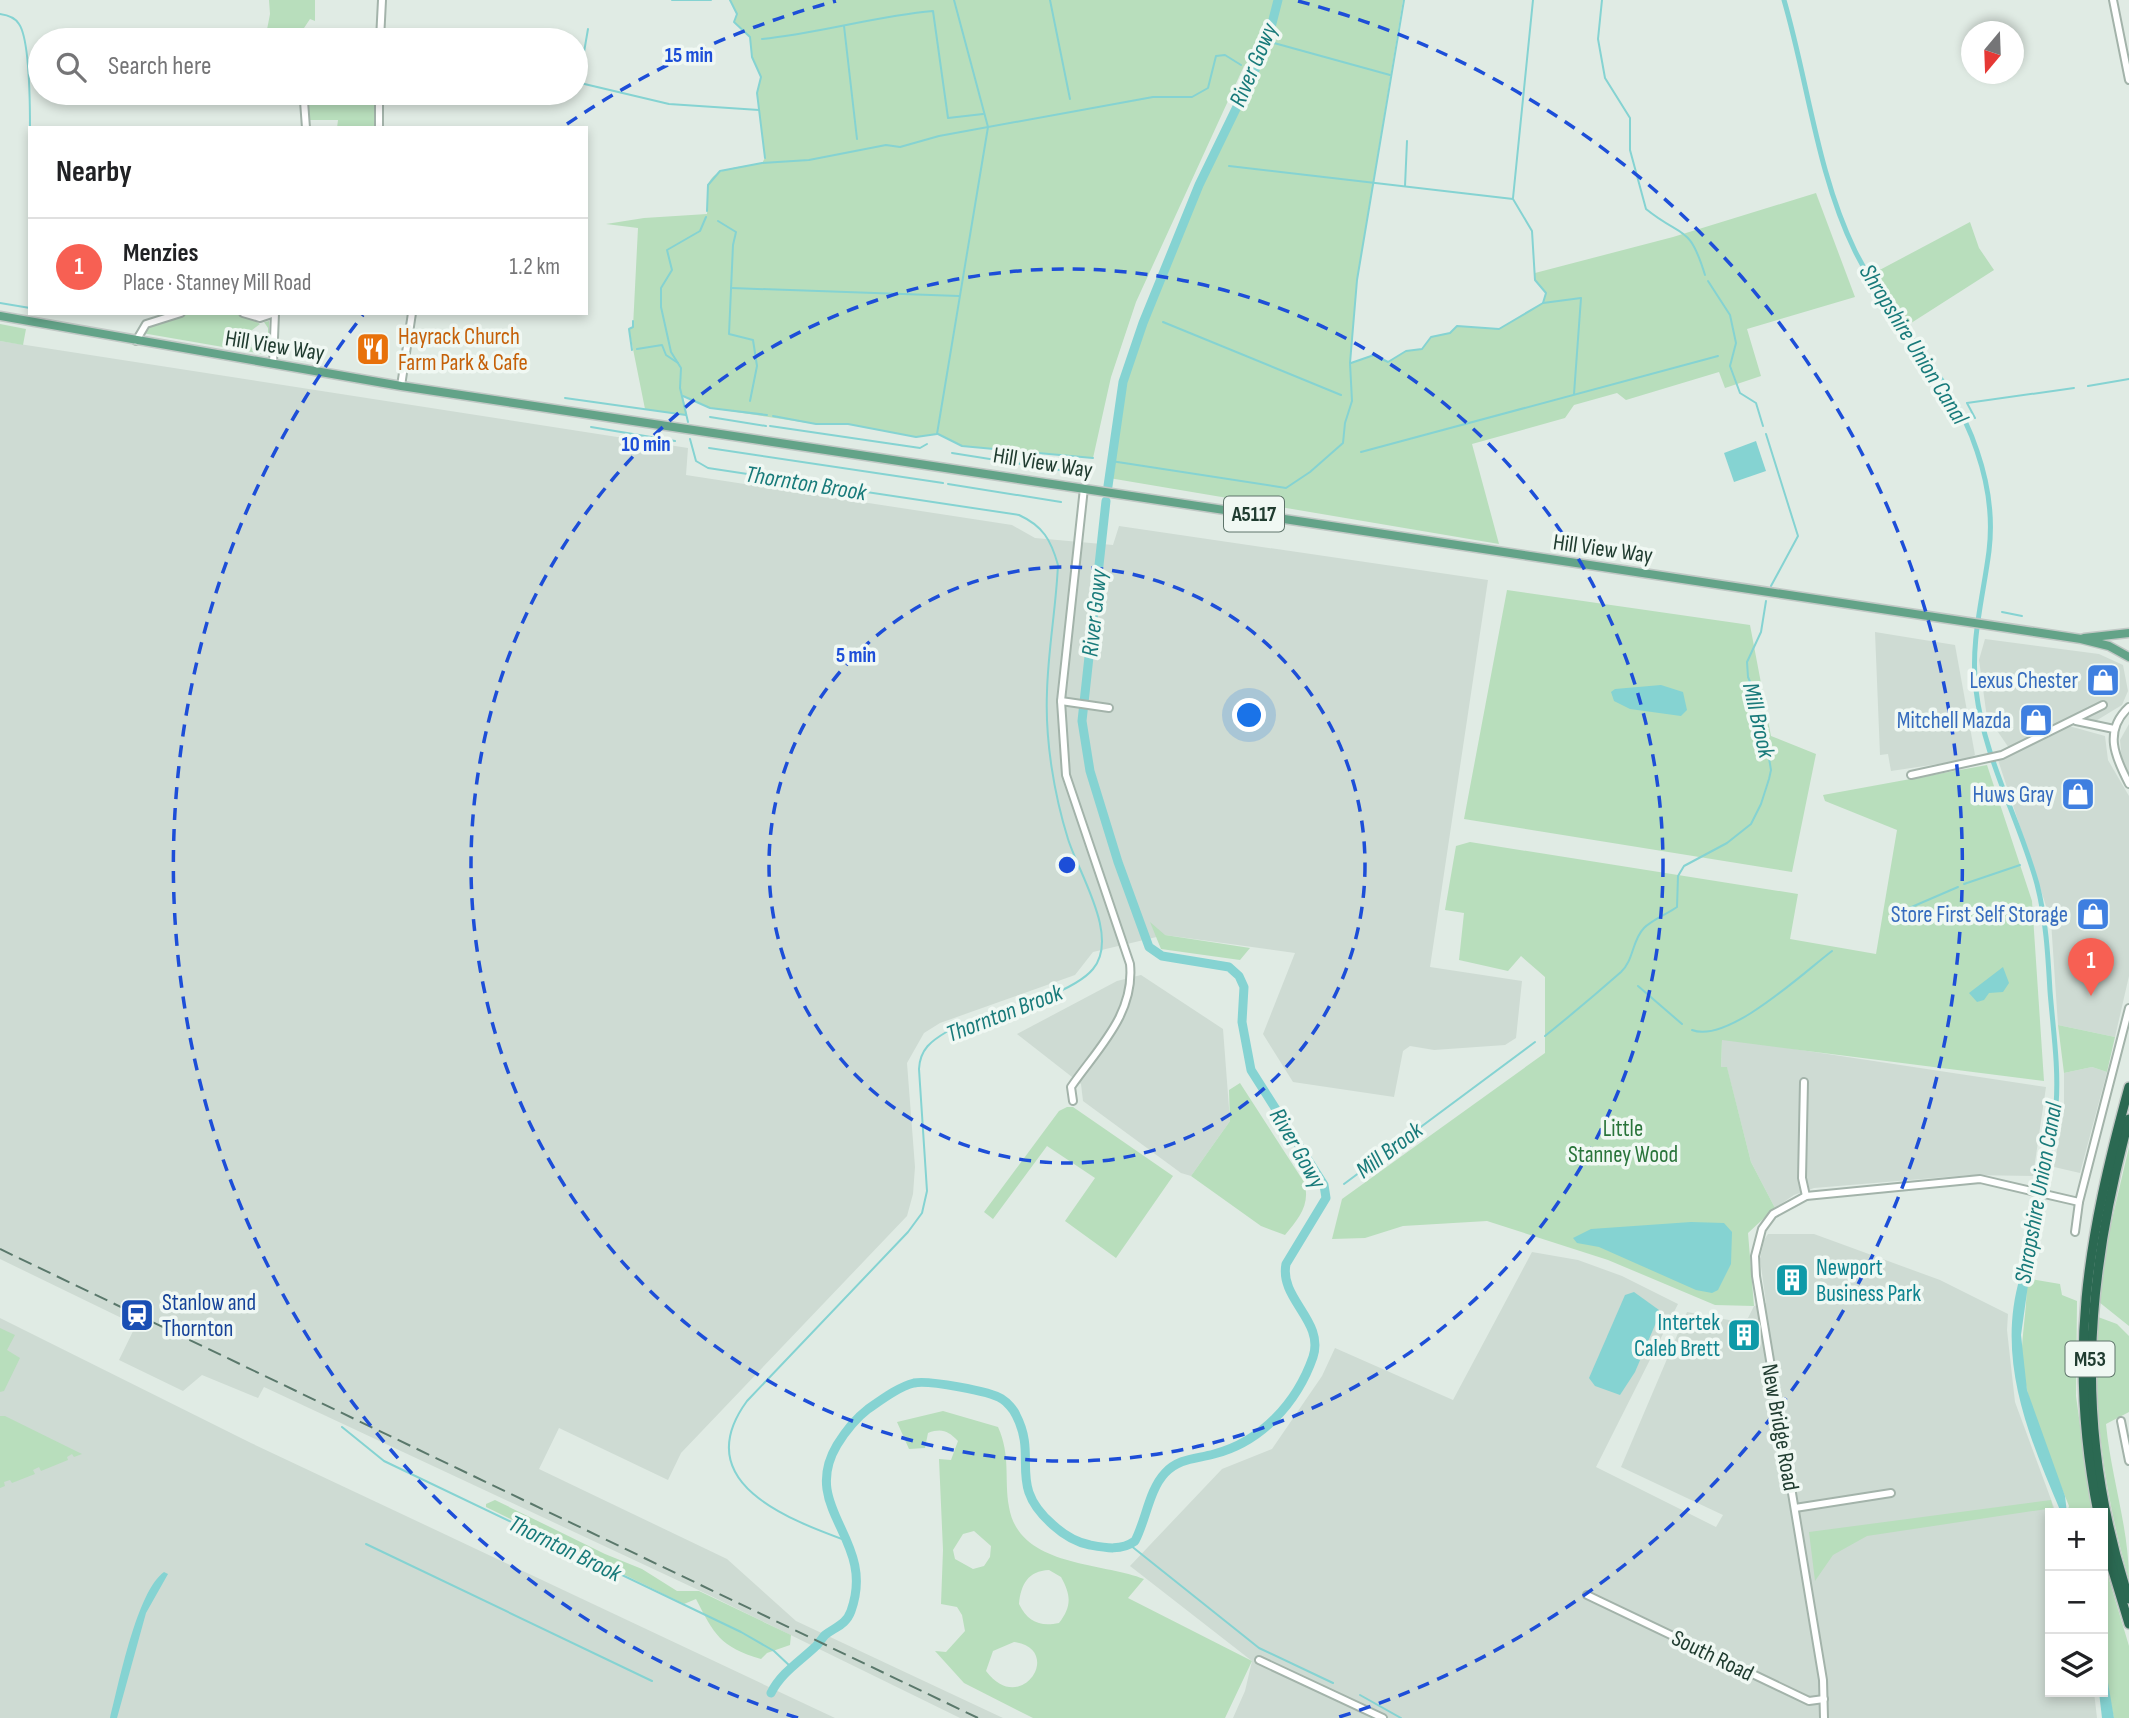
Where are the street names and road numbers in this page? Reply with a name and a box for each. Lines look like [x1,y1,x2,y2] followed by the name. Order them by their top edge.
[223,324,327,368] street label: Hill View Way
[991,441,1095,485] street label: Hill View Way
[1224,496,1284,532] road number: A5117
[1551,528,1655,570] street label: Hill View Way
[2066,1342,2114,1376] road number: M53
[1755,1361,1805,1493] street label: New Bridge Road
[1667,1624,1758,1688] street label: South Road

